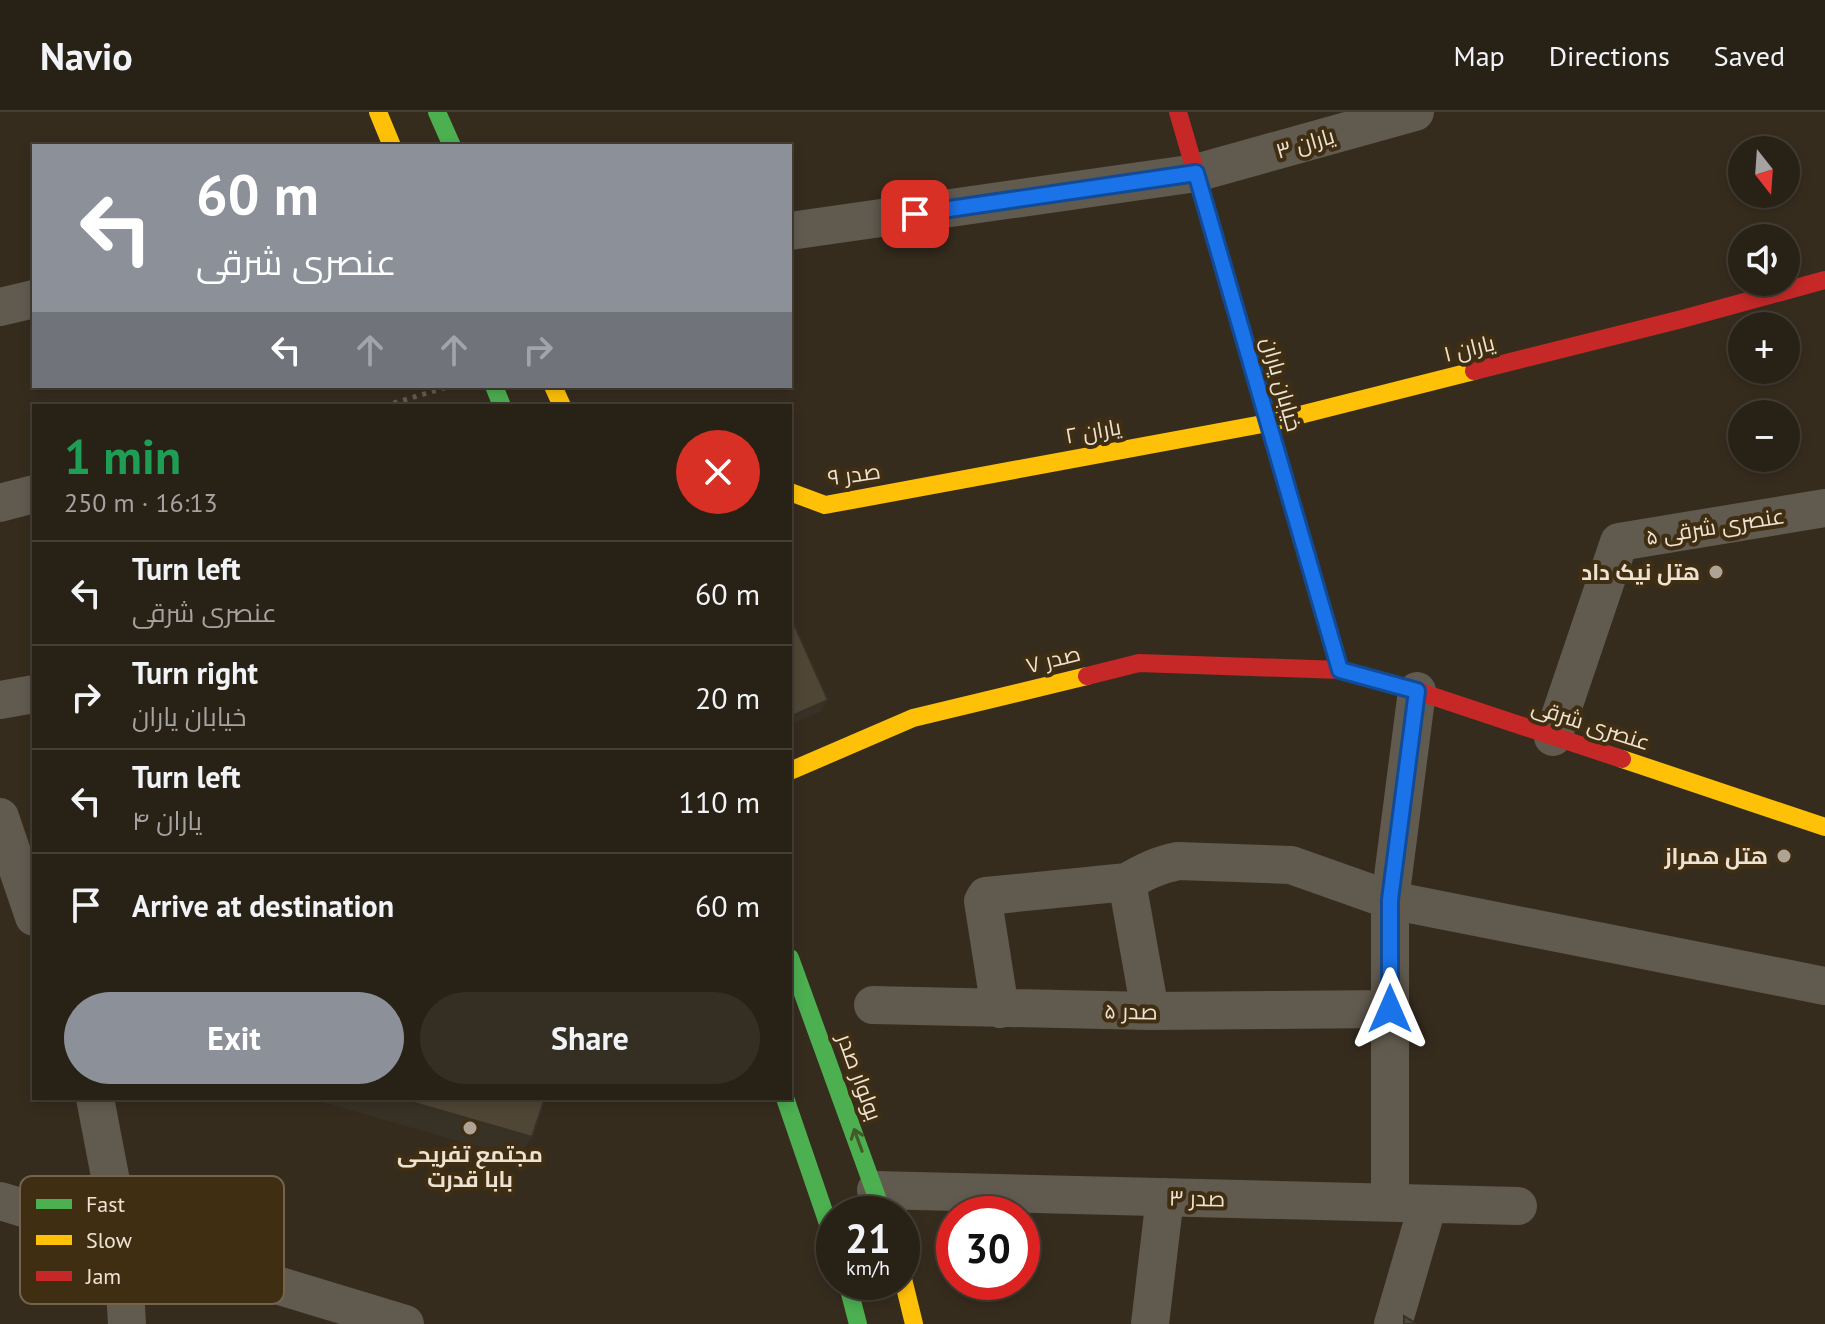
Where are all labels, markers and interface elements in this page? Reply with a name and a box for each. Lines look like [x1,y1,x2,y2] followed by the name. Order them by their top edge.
[40,31,133,80] text: Navio
[1454,37,1505,74] text: Map
[1549,37,1670,74] text: Directions
[1714,37,1785,74] text: Saved
[1273,121,1338,165] street label: یاران ۳
[1728,136,1800,208] north arrow
[1728,136,1800,472] map controls
[196,158,319,230] text: 60 m
[64,176,168,280] icon: left
[881,180,949,248] pin
[893,192,937,236] icon: arrive
[1728,224,1800,296] button: sound
[196,238,397,285] text: عنصری شرقی
[1728,312,1800,384] button: +
[264,328,308,372] icon: left
[348,328,392,372] icon: ahead
[432,328,476,372] icon: ahead
[516,328,560,372] icon: right
[1441,328,1497,368] street label: یاران ۱
[1255,334,1309,434] street label: خیابان یاران
[1728,400,1800,472] button: −
[1063,412,1123,450] street label: یاران ۲
[64,425,181,487] text: 1 min
[676,430,760,514] button: close
[826,456,882,492] street label: صدر ۹
[64,486,218,519] text: 250 m · 16:13
[1643,501,1787,551] street label: عنصری شرقی ۵
[132,549,240,588] text: Turn left
[1581,558,1700,586] place label: هتل نیک داد
[1707,563,1725,581] marker: هتل نیک داد
[64,571,108,615] icon: left
[695,574,760,613] text: 60 m
[132,596,277,629] text: عنصری شرقی
[1023,639,1083,679] street label: صدر ۷
[132,653,258,692] text: Turn right
[64,675,108,719] icon: right
[695,678,760,717] text: 20 m
[1528,692,1654,756] street label: عنصری شرقی
[132,700,246,733] text: خیابان یاران
[132,757,240,796] text: Turn left
[64,779,108,823] icon: left
[679,782,760,821] text: 110 m
[132,804,202,837] text: یاران ۴
[1663,842,1768,870] place label: هتل همراز
[1775,847,1793,865] marker: هتل همراز
[64,883,108,927] icon: arrive
[132,886,394,925] text: Arrive at destination
[695,886,760,925] text: 60 m
[1348,967,1432,1051] position arrow
[64,992,404,1084] button: Exit
[420,992,760,1084] button: Share
[1104,997,1158,1025] street label: صدر ۵
[831,1028,889,1124] street label: بولوار صدر
[461,1119,479,1137] marker: مجتمع تفریحی بابا قدرت
[849,1128,864,1153] one-way arrow
[397,1140,543,1193] place label: مجتمع تفریحی بابا قدرت
[20,1176,284,1304] legend
[1169,1184,1225,1212] street label: صدر ۳
[86,1190,126,1218] text: Fast
[936,1196,1040,1300] speed limit sign: 30
[845,1212,891,1264] text: 21
[86,1226,132,1254] text: Slow
[846,1255,890,1281] text: km/h
[85,1262,121,1290] text: Jam

